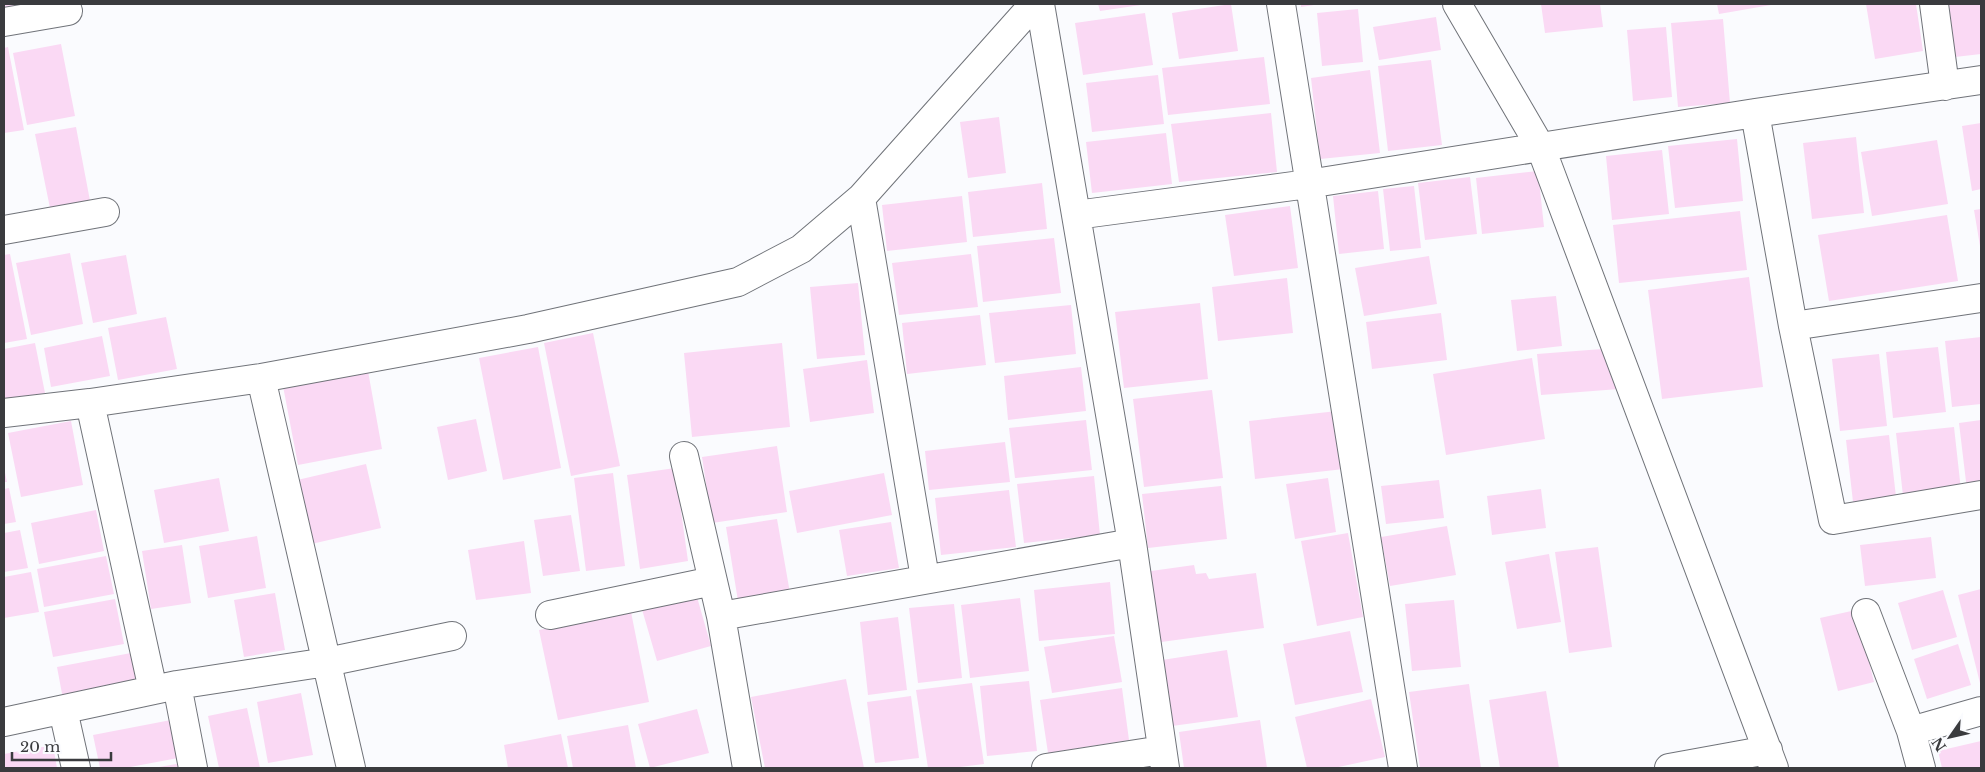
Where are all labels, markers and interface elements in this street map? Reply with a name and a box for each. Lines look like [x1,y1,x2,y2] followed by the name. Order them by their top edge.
[1925,712,1975,762] north arrow
[12,730,111,762] scale bar
[1928,734,1950,755] text: N
[20,737,60,756] text: 20 m

